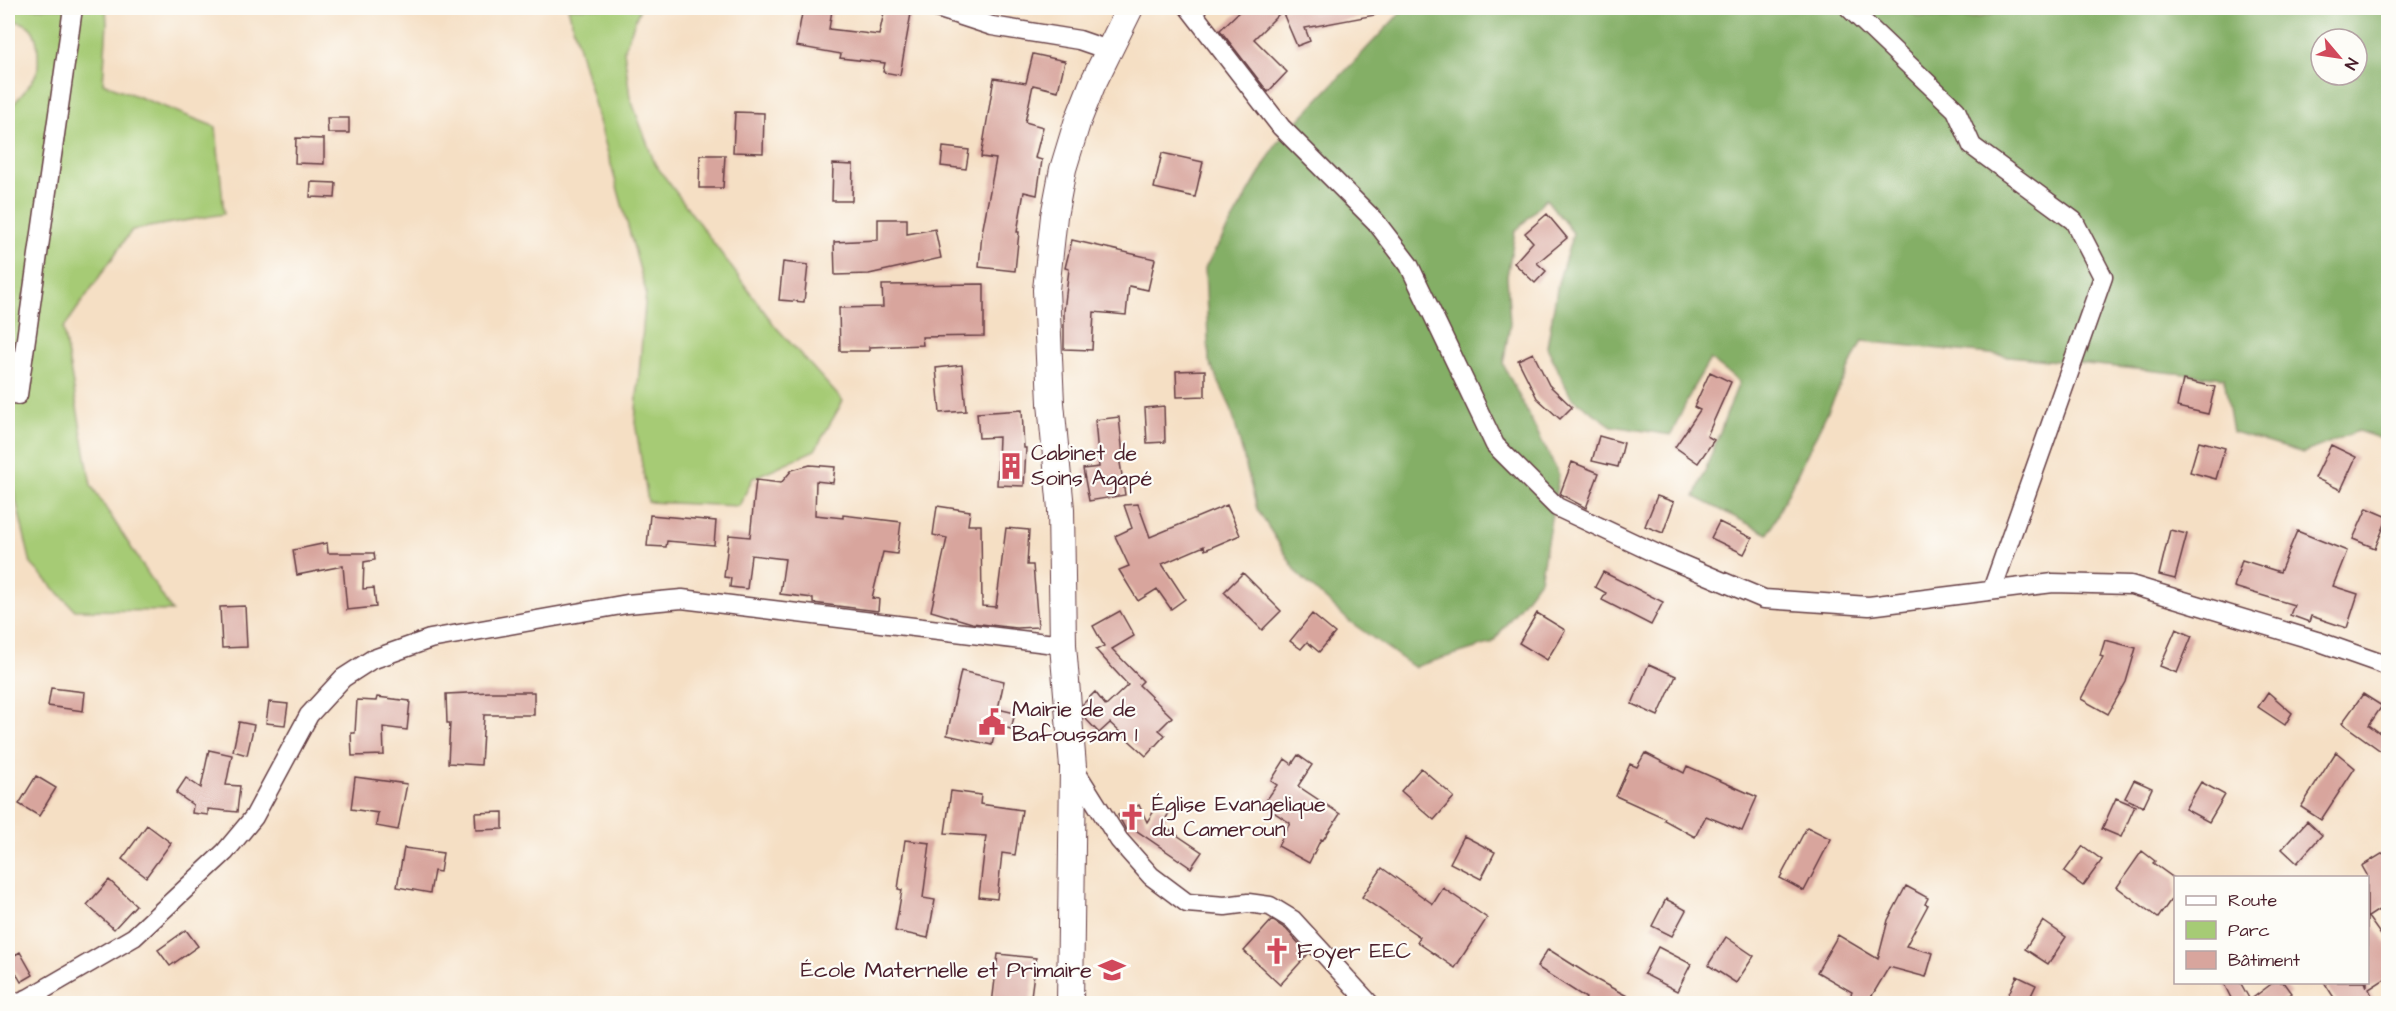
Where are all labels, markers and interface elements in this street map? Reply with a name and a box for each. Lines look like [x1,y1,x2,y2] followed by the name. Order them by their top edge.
[2309,27,2369,87] north arrow
[2339,54,2363,74] text: N
[1031,438,1153,495] place label: Cabinet de Soins Agapé
[996,451,1026,481] building icon: Cabinet de Soins Agapé
[1012,694,1138,750] place label: Mairie de de Bafoussam 1
[977,707,1007,737] public building icon: Mairie de de Bafoussam 1
[1152,789,1326,845] place label: Église Evangelique du Cameroun
[1117,802,1147,832] church icon: Église Evangelique du Cameroun
[2174,876,2369,984] legend
[2228,888,2277,913] text: Route
[2228,918,2270,943] text: Parc
[1262,936,1292,966] church icon: Foyer EEC
[1297,936,1412,968] place label: Foyer EEC
[2228,948,2301,973] text: Bâtiment
[801,955,1092,986] place label: École Maternelle et Primaire
[1097,955,1127,985] school or university icon: École Maternelle et Primaire

